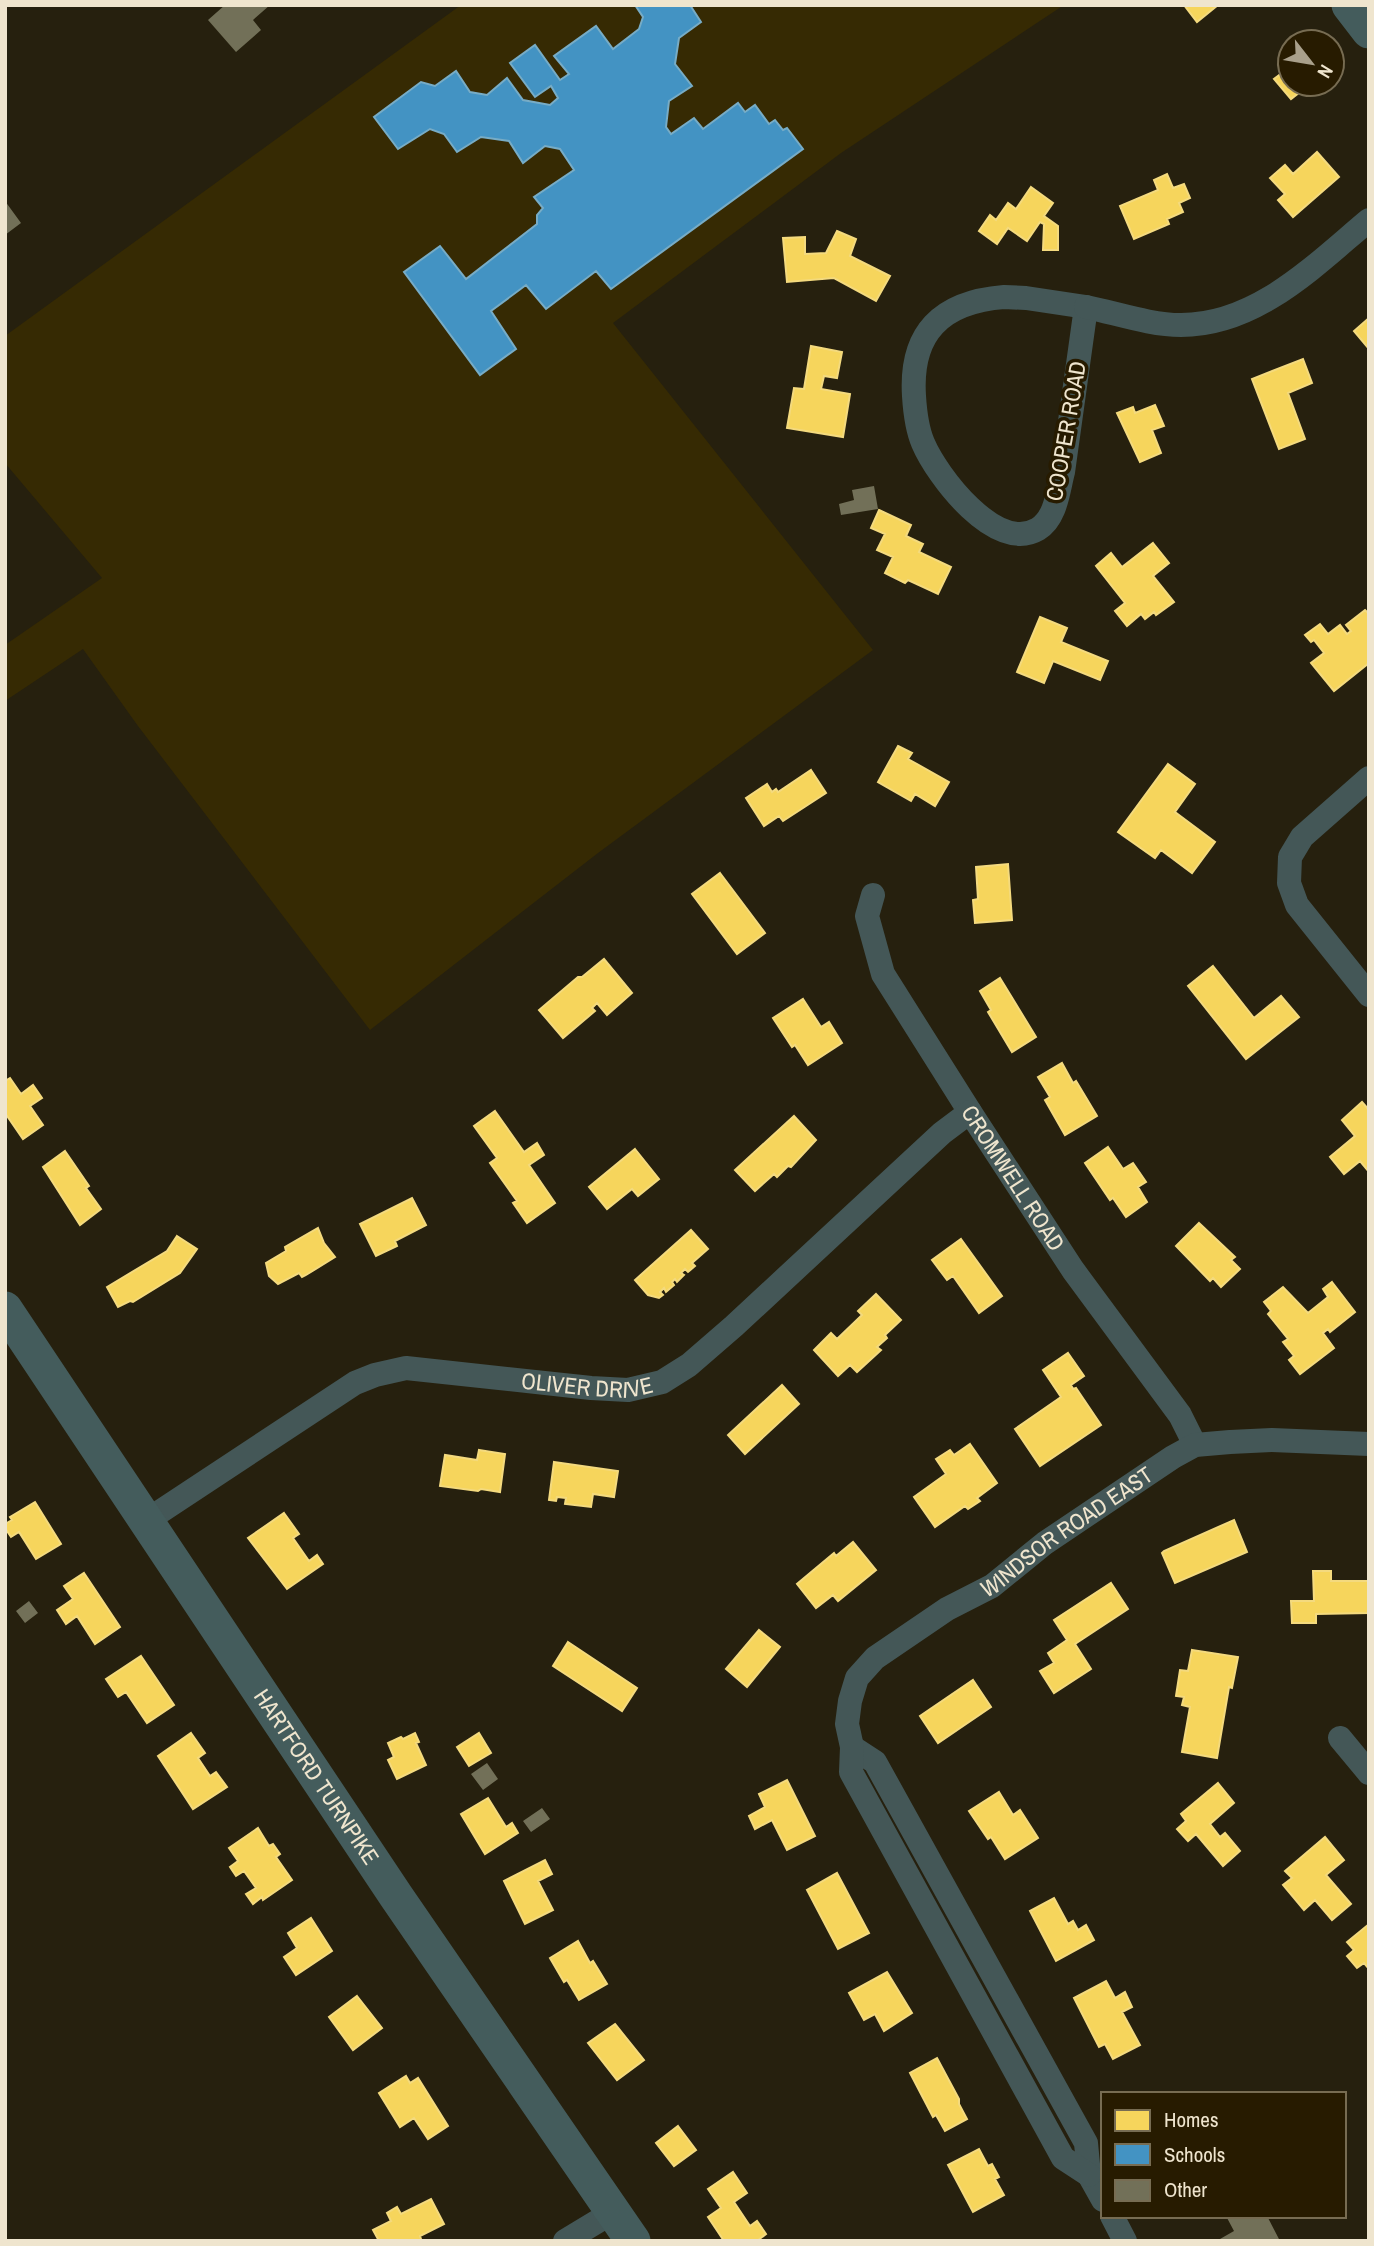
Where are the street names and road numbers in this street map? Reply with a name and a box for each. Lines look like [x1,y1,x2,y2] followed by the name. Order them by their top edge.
[1038,359,1093,503] street label: COOPER ROAD
[955,1099,1072,1257] street label: CROMWELL ROAD
[520,1365,656,1405] street label: OLIVER DRIVE
[975,1459,1159,1604] street label: WINDSOR ROAD EAST
[247,1683,387,1870] street label: HARTFORD TURNPIKE

